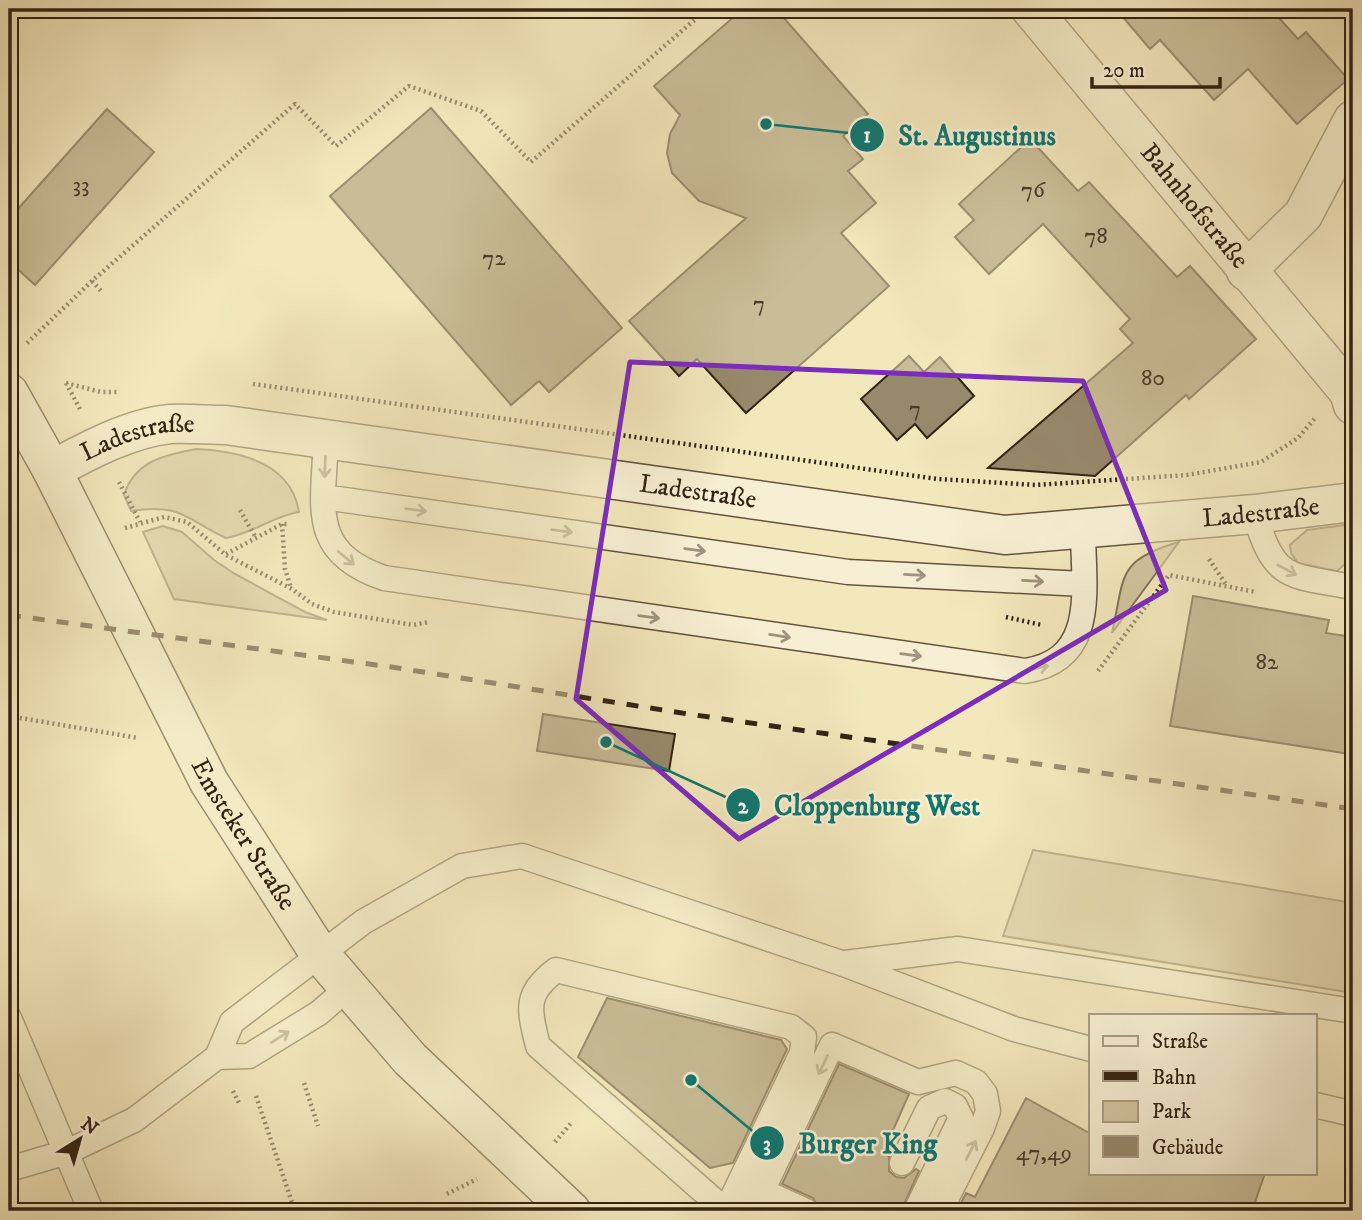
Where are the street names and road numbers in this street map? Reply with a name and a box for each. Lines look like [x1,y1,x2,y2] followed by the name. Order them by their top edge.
[1133,136,1256,276] street label: Bahnhofstraße
[75,407,195,469] street label: Ladestraße
[637,467,758,516] street label: Ladestraße
[1201,490,1321,535] street label: Ladestraße
[183,753,304,917] street label: Emsteker Straße

